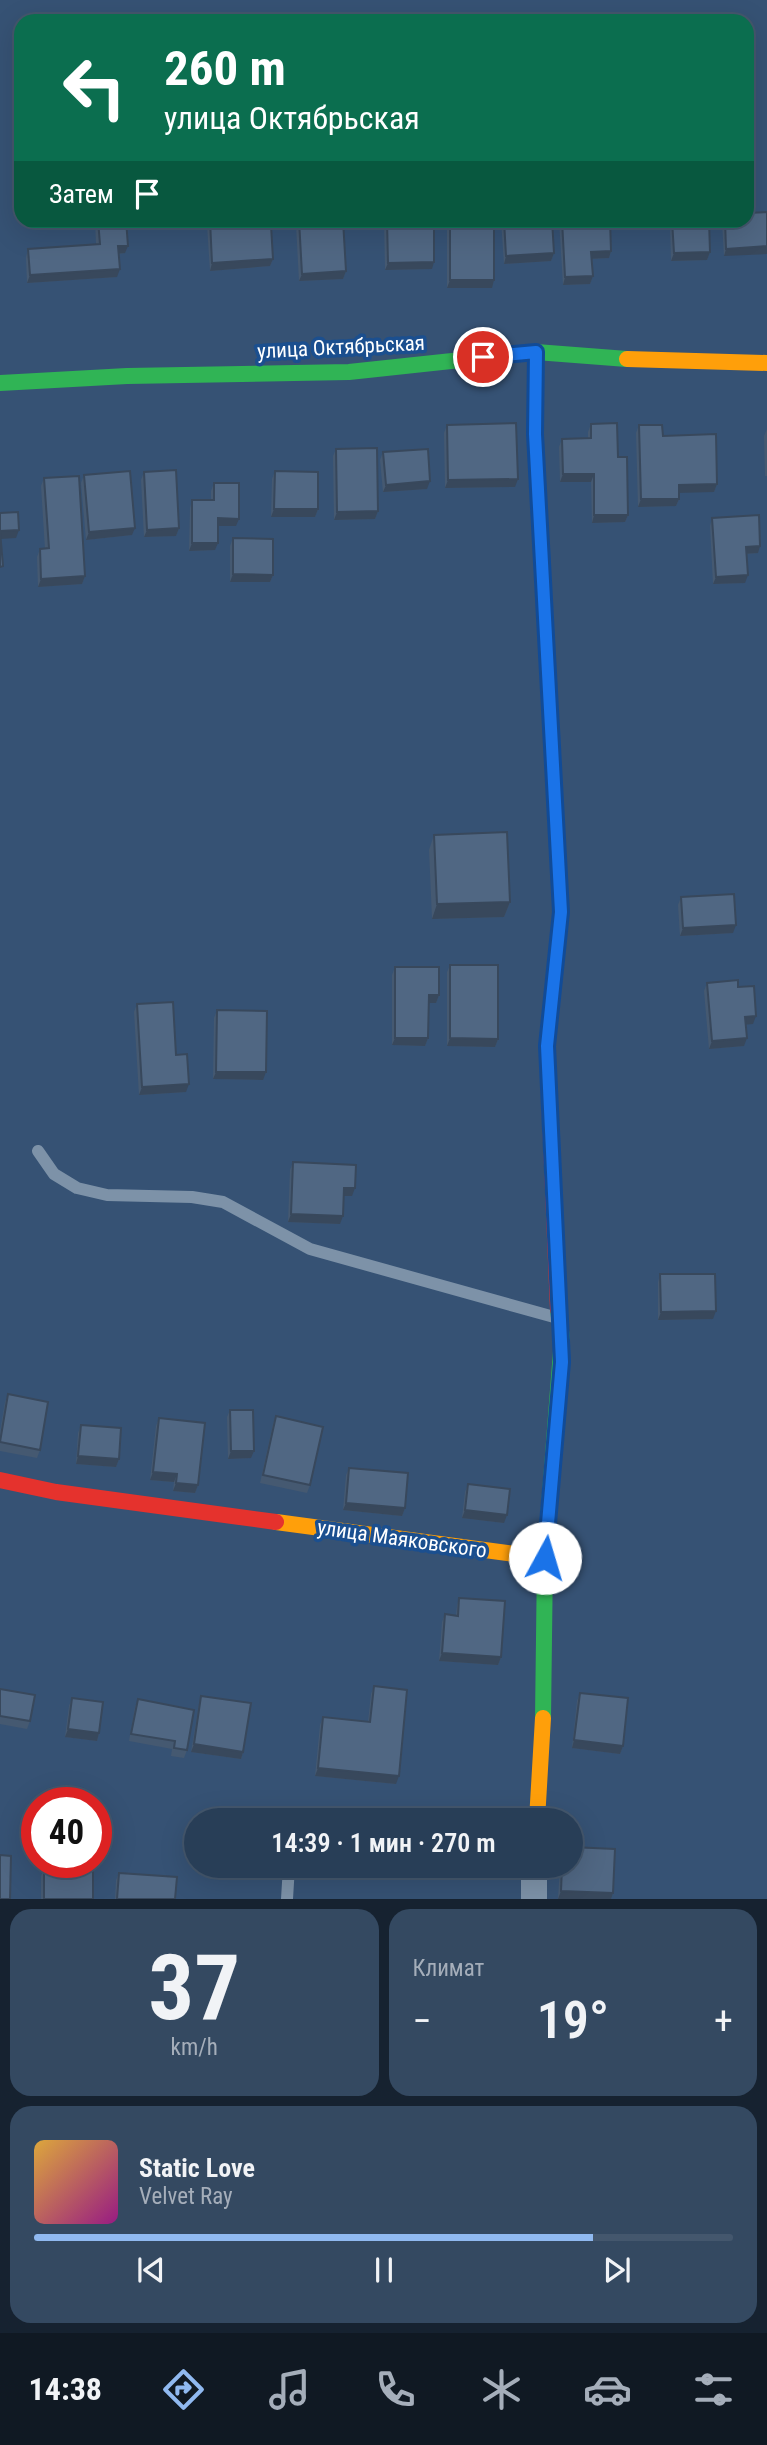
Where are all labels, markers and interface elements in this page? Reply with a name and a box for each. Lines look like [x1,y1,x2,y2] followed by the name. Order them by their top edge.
[164,40,286,97] text: 260 m
[49,42,140,133] icon: left
[164,99,420,137] text: улица Октябрьская
[128,175,166,213] icon: arrive
[49,179,114,209] text: Затем
[453,327,513,387] pin
[257,331,425,363] street label: улица Октябрьская
[464,338,502,376] icon: arrive
[316,1515,488,1563] street label: улица Маяковского
[508,1521,582,1595] position arrow
[21,1787,112,1878] speed limit sign: 40
[271,1828,496,1858] text: 14:39 · 1 мин · 270 m
[148,1935,240,2041] text: 37
[413,1955,484,1982] text: Климат
[537,1990,609,2051] text: 19°
[413,1999,432,2043] text: −
[714,1999,733,2043] text: +
[171,2034,218,2061] text: km/h
[139,2153,255,2183] text: Static Love
[139,2183,233,2210] text: Velvet Ray
[132,2251,170,2289] icon: previous
[365,2251,403,2289] icon: pause
[598,2251,636,2289] icon: next
[159,2365,208,2414] icon: directions
[265,2365,314,2414] icon: music
[371,2365,420,2414] icon: phone
[477,2365,526,2414] icon: climate
[583,2365,632,2414] icon: car
[689,2365,738,2414] icon: filters
[29,2370,102,2408] text: 14:38

